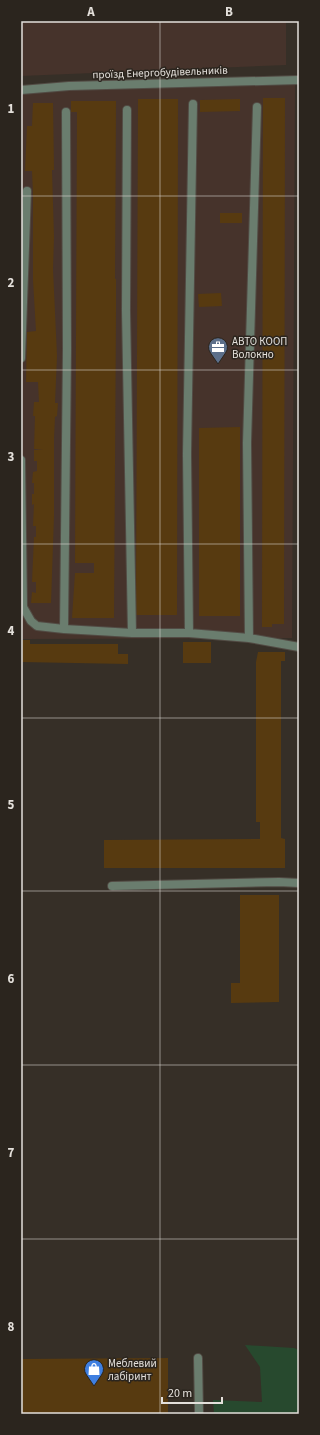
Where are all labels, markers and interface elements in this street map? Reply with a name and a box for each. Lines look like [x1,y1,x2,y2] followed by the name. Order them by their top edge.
[86,3,95,21] text: A
[225,3,233,21] text: B
[92,63,228,82] street label: проїзд Енергобудівельників
[8,100,15,118] text: 1
[8,274,15,292] text: 2
[232,334,287,362] place label: АВТО КООП Волокно
[207,336,229,364] office icon: АВТО КООП Волокно
[8,448,15,466] text: 3
[8,622,15,640] text: 4
[8,796,15,814] text: 5
[8,970,15,988] text: 6
[8,1144,15,1162] text: 7
[8,1318,15,1336] text: 8
[108,1356,157,1384] place label: Меблевий лабіринт
[83,1358,105,1386] shop icon: Меблевий лабіринт
[162,1379,222,1405] scale bar
[168,1385,192,1402] text: 20 m

